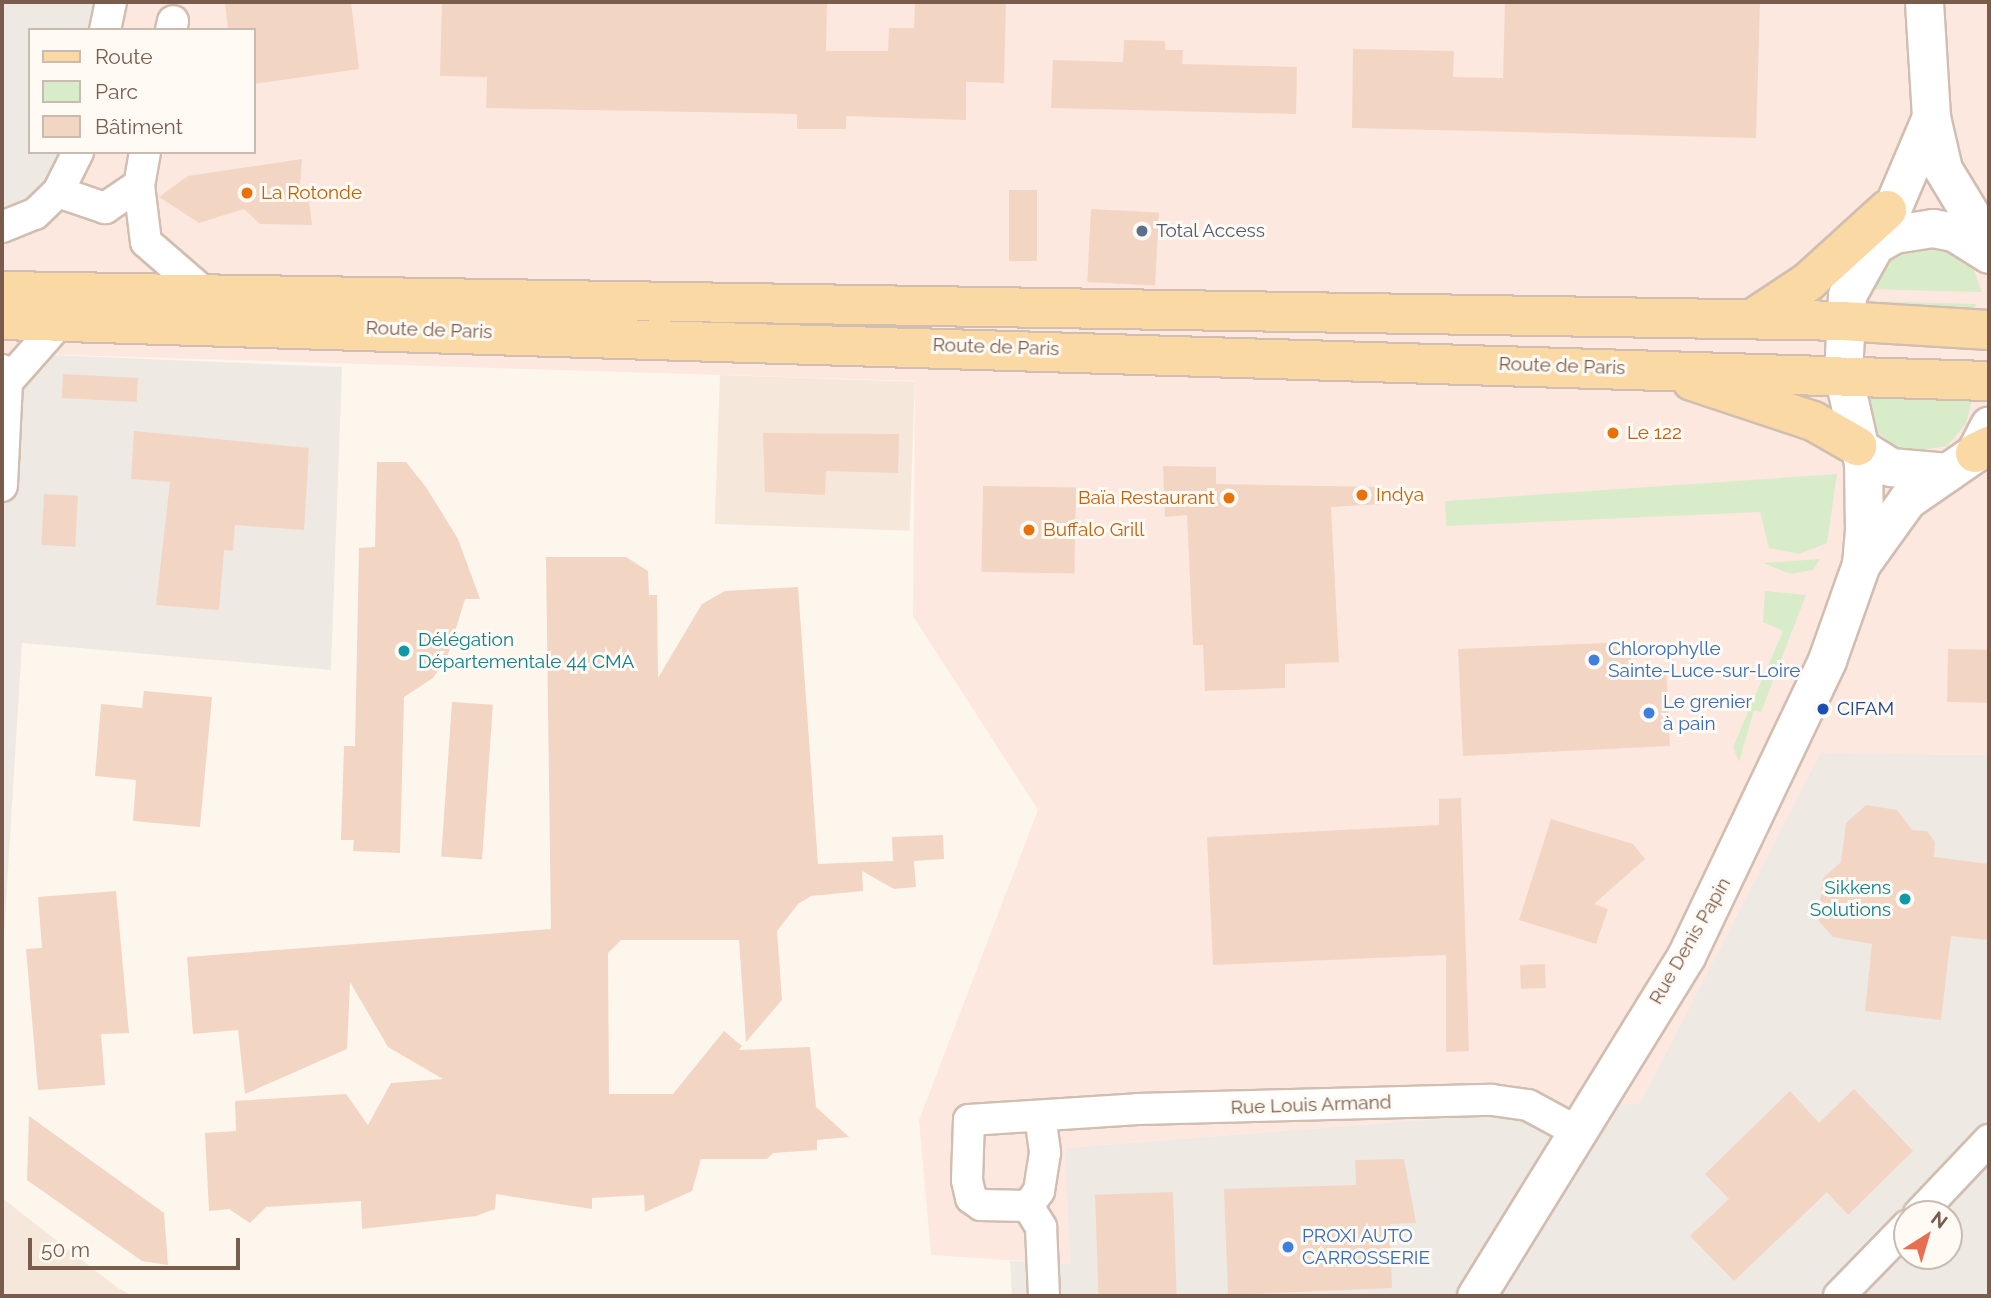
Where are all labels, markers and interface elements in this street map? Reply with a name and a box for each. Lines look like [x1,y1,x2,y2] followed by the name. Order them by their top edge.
[28,28,256,154] legend
[95,44,153,69] text: Route
[95,79,138,104] text: Parc
[95,114,183,139] text: Bâtiment
[261,182,362,204] place label: La Rotonde
[239,185,255,201] marker: La Rotonde
[1156,220,1266,242] place label: Total Access
[1134,223,1150,239] marker: Total Access
[365,316,493,344] street label: Route de Paris
[932,333,1060,361] street label: Route de Paris
[1498,352,1626,380] street label: Route de Paris
[1627,422,1682,444] place label: Le 122
[1605,425,1621,441] marker: Le 122
[1376,484,1424,506] place label: Indya
[1078,487,1215,509] place label: Baïa Restaurant
[1354,487,1370,503] marker: Indya
[1221,490,1237,506] marker: Baïa Restaurant
[1043,519,1144,541] place label: Buffalo Grill
[1021,522,1037,538] marker: Buffalo Grill
[418,629,634,673] place label: Délégation Départementale 44 CMA
[1608,638,1800,682] place label: Chlorophylle Sainte-Luce-sur-Loire
[396,643,412,659] marker: Délégation Départementale 44 CMA
[1586,652,1602,668] marker: Chlorophylle Sainte-Luce-sur-Loire
[1663,691,1752,735] place label: Le grenier à pain
[1837,698,1894,720] place label: CIFAM
[1815,701,1831,717] marker: CIFAM
[1641,705,1657,721] marker: Le grenier à pain
[1644,874,1736,1008] street label: Rue Denis Papin
[1810,877,1891,921] place label: Sikkens Solutions
[1897,891,1913,907] marker: Sikkens Solutions
[1230,1091,1392,1119] street label: Rue Louis Armand
[1893,1200,1963,1270] north arrow
[1927,1207,1952,1233] text: N
[32,1224,243,1268] scale bar
[1302,1225,1430,1269] place label: PROXI AUTO CARROSSERIE
[41,1237,90,1262] text: 50 m
[1280,1239,1296,1255] marker: PROXI AUTO CARROSSERIE

